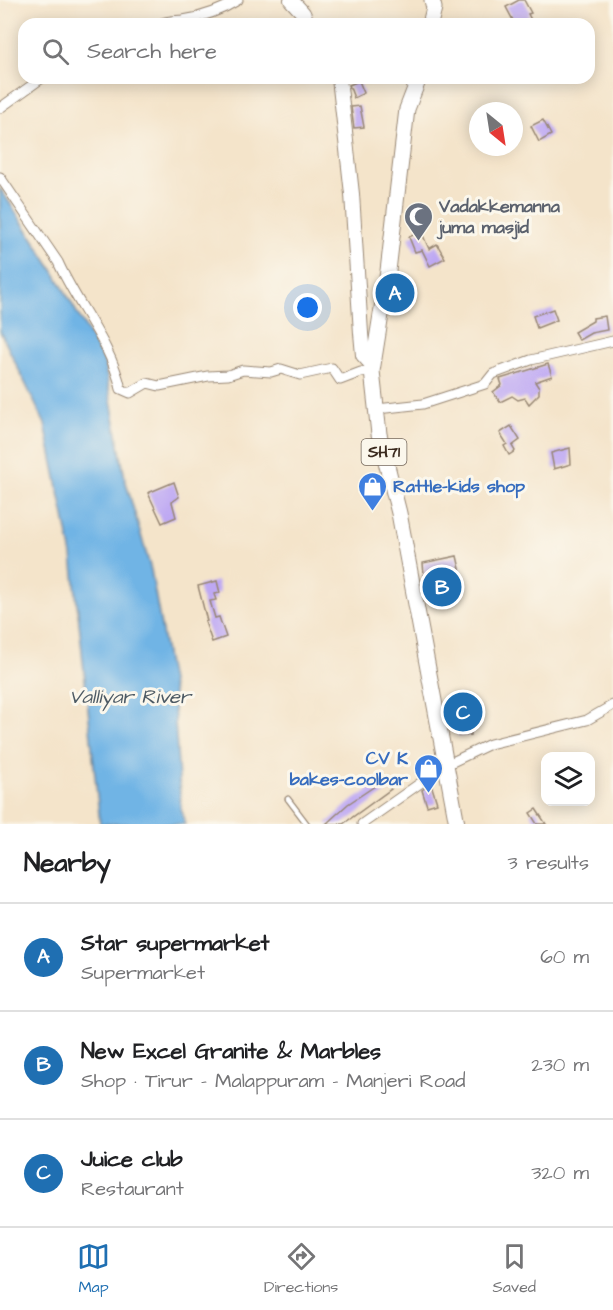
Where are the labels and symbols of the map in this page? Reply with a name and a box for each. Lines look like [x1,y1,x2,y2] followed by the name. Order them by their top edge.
[469,102,523,156] north arrow
[436,194,561,240] place label: Vadakkemanna juma masjid
[402,200,434,242] mosque icon: Vadakkemanna juma masjid
[376,270,414,316] pin: A
[293,293,322,322] your location
[362,439,406,465] road number: SH71
[356,470,388,512] shop icon: Rattle-kids shop
[393,474,525,499] place label: Rattle-kids shop
[422,564,462,610] pin: B
[69,683,193,712] water label: Valliyar River
[444,690,482,734] pin: C
[290,746,409,792] place label: CV K bakes-coolbar
[413,752,445,794] shop icon: CV K bakes-coolbar

